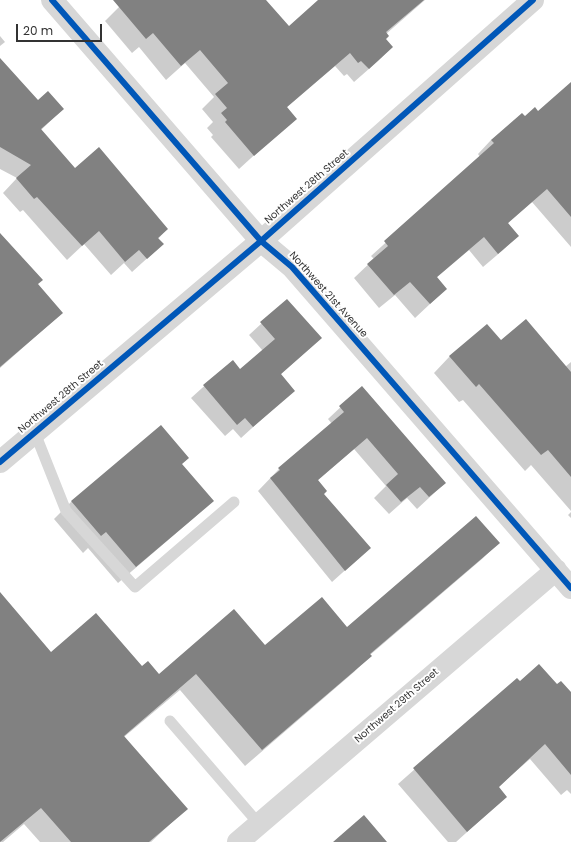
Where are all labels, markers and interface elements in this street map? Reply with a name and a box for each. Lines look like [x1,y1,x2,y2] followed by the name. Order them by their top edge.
[18,16,104,42] scale bar
[23,22,53,39] text: 20 m
[263,147,351,227] street label: Northwest 28th Street
[286,250,370,340] street label: Northwest 21st Avenue
[16,358,106,436] street label: Northwest 28th Street
[353,666,441,746] street label: Northwest 29th Street

